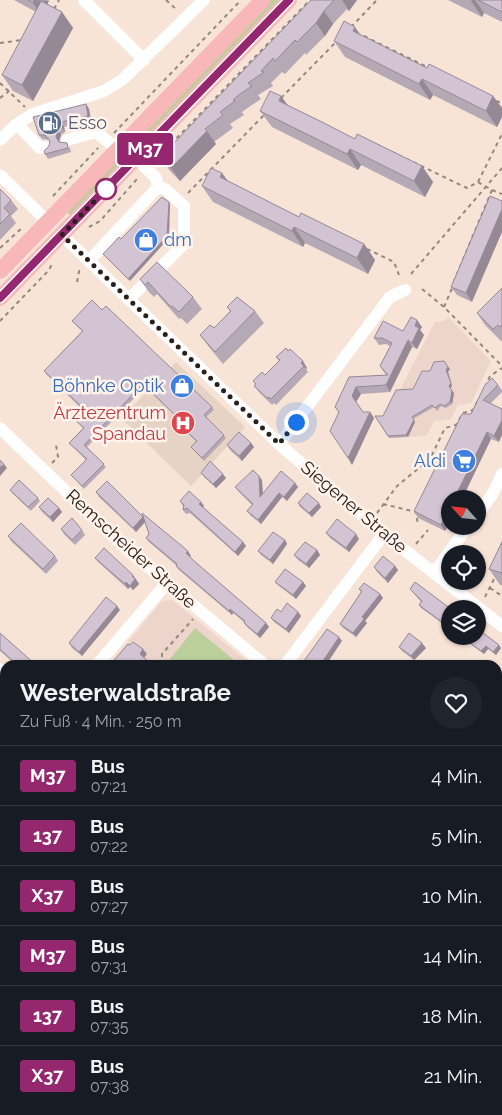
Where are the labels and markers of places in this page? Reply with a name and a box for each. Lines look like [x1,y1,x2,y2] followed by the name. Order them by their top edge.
[37,110,63,136] fuel station icon: Esso
[68,112,107,133] place label: Esso
[95,178,117,200] unlabelled marker
[133,227,159,253] shop icon: dm
[164,229,192,250] place label: dm
[169,373,195,399] shop icon: Böhnke Optik
[52,375,164,396] place label: Böhnke Optik
[53,402,166,444] place label: Ärztezentrum Spandau
[170,410,196,436] hospital icon: Ärztezentrum Spandau
[451,448,477,474] supermarket icon: Aldi
[414,450,446,471] place label: Aldi

